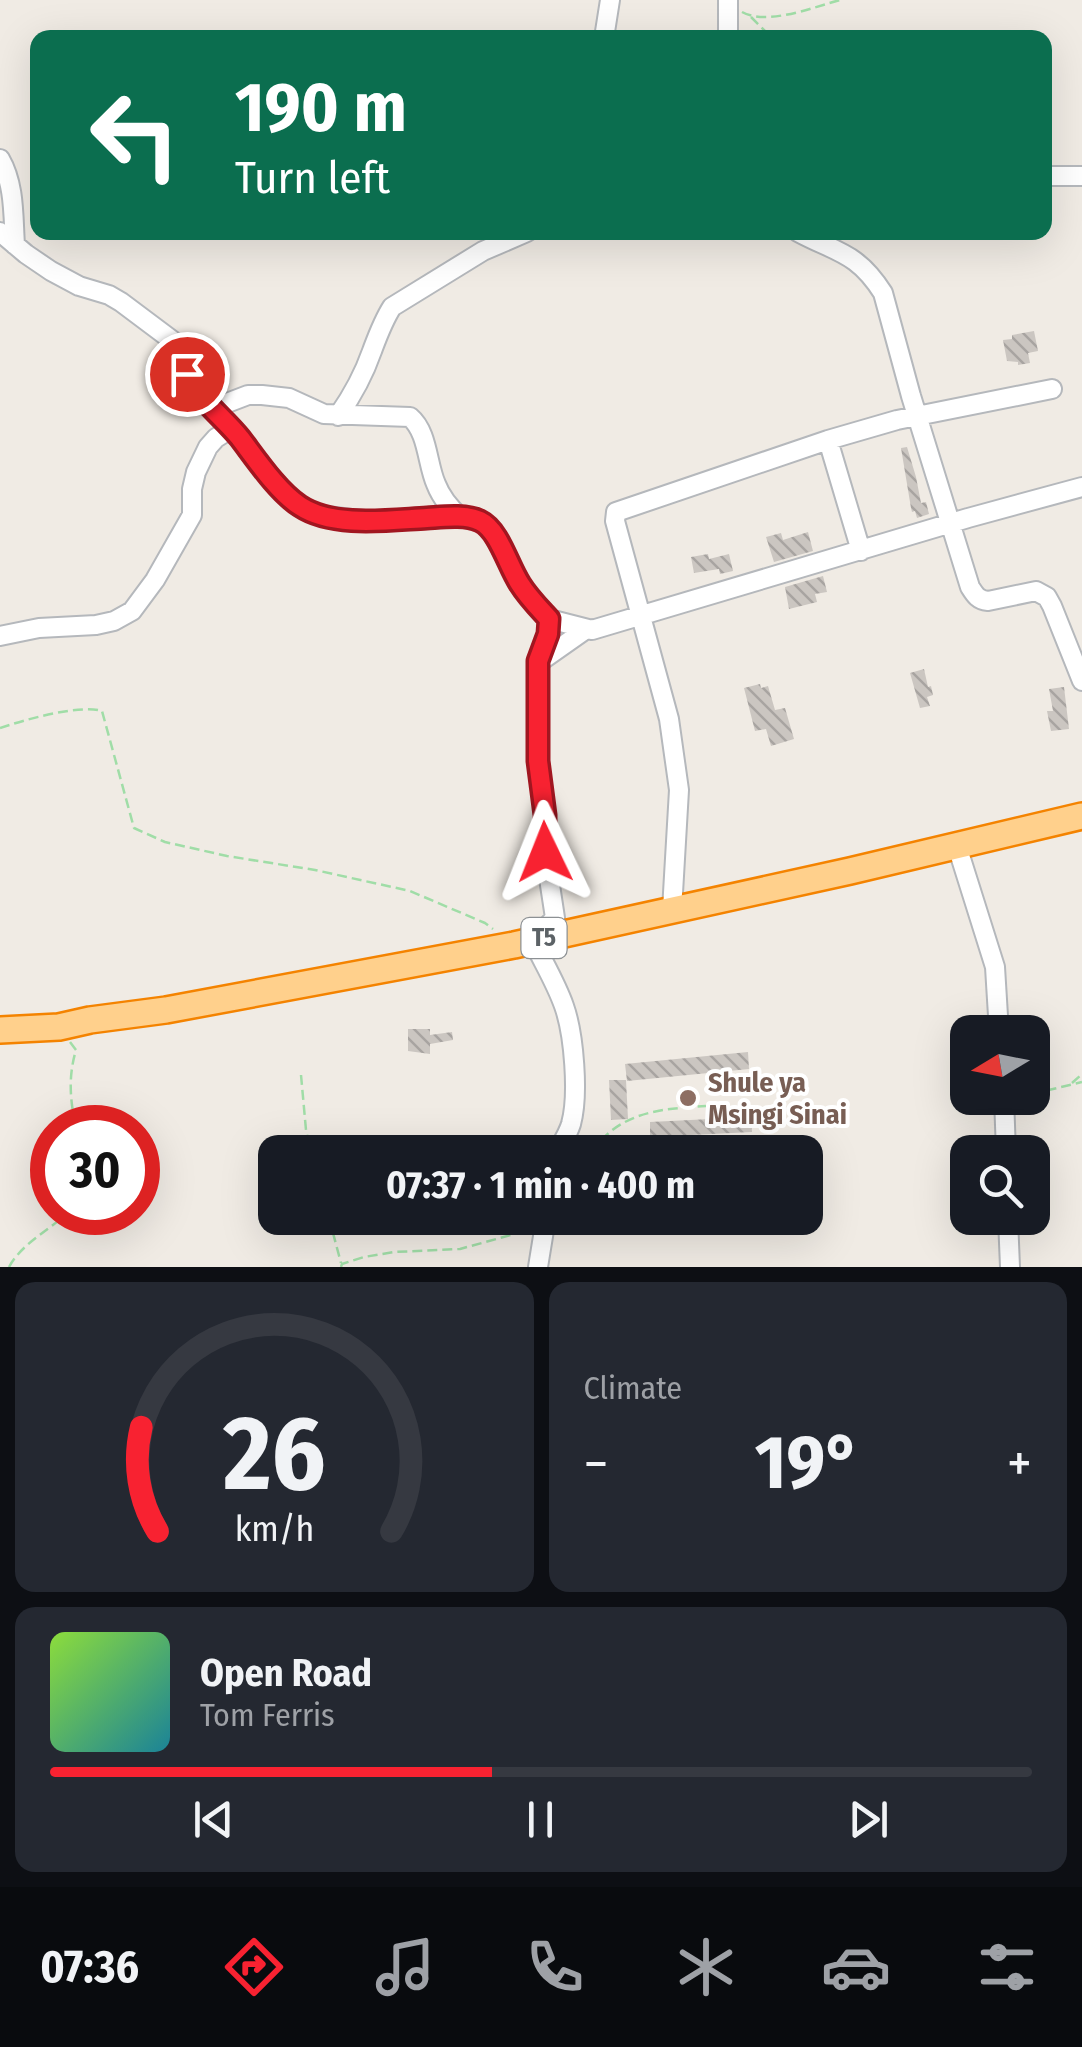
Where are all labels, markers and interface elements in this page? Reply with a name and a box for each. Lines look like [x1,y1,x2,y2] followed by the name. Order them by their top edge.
[235,66,407,150] text: 190 m
[70,70,200,200] icon: left
[235,151,390,205] text: Turn left
[145,332,230,417] pin
[160,347,215,402] icon: arrive
[493,800,597,904] position arrow
[522,918,566,958] road number: T5
[950,1015,1050,1115] north arrow
[950,1015,1050,1235] map controls
[708,1066,847,1131] place label: Shule ya Msingi Sinai
[677,1087,699,1109] marker: Shule ya Msingi Sinai
[30,1105,160,1235] speed limit sign: 30
[950,1135,1050,1235] button: search
[386,1162,695,1208] text: 07:37 · 1 min · 400 m
[584,1369,682,1407] text: Climate
[222,1392,326,1517] text: 26
[755,1418,860,1508] text: 19°
[584,1431,608,1497] text: −
[1007,1431,1032,1497] text: +
[234,1508,314,1550] text: km/h
[200,1650,372,1696] text: Open Road
[200,1696,335,1734] text: Tom Ferris
[186,1792,241,1847] icon: previous
[513,1792,568,1847] icon: pause
[841,1792,896,1847] icon: next
[219,1932,289,2002] icon: directions
[370,1932,440,2002] icon: music
[520,1932,590,2002] icon: phone
[671,1932,741,2002] icon: climate
[821,1932,891,2002] icon: car
[972,1932,1042,2002] icon: filters
[40,1940,139,1994] text: 07:36

